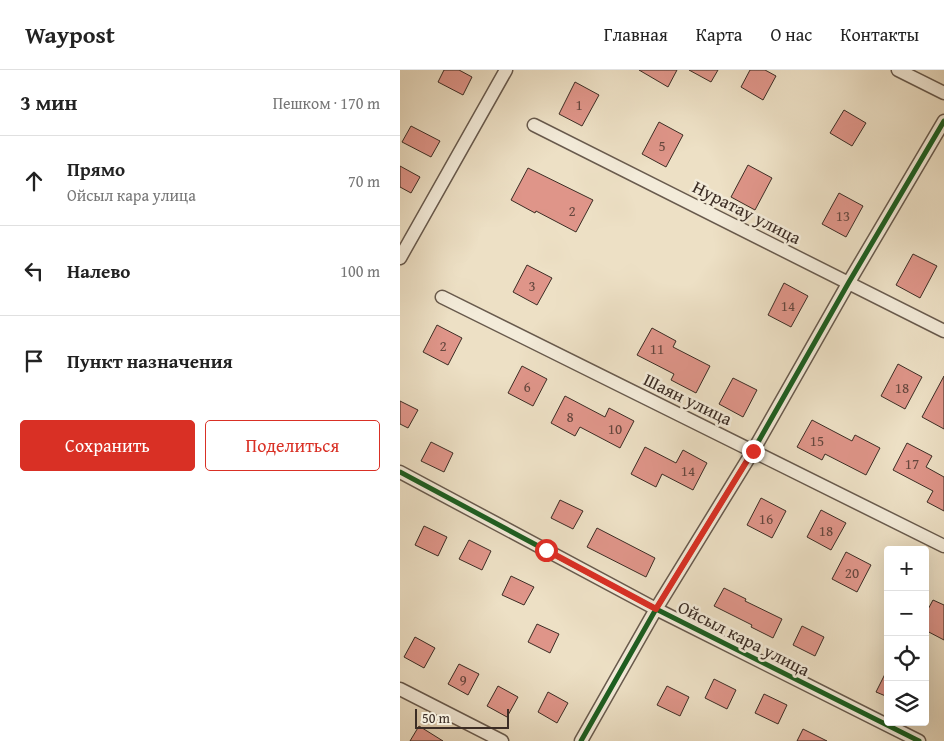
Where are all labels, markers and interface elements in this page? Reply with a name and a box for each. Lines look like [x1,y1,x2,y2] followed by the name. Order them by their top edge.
[25,17,115,52] text: Waypost
[604,21,668,48] text: Главная
[696,21,742,48] text: Карта
[770,21,812,48] text: О нас
[840,21,919,48] text: Контакты
[20,87,77,118] text: 3 мин
[273,91,380,115] text: Пешком · 170 m
[575,94,583,115] house number: 1
[658,135,666,156] house number: 5
[67,155,125,183] text: Прямо
[20,167,48,195] icon: ahead
[348,169,380,193] text: 70 m
[688,173,806,251] street label: Нуратау улица
[67,183,196,207] text: Ойсыл кара улица
[568,200,576,221] house number: 2
[836,205,850,226] house number: 13
[20,257,48,285] icon: left
[67,257,130,285] text: Налево
[340,259,380,283] text: 100 m
[528,275,536,296] house number: 3
[781,295,795,316] house number: 14
[439,335,447,356] house number: 2
[650,338,664,359] house number: 11
[20,347,48,375] icon: arrive
[67,347,233,375] text: Пункт назначения
[639,366,737,432] street label: Шаян улица
[523,376,531,397] house number: 6
[895,377,909,398] house number: 18
[566,406,574,427] house number: 8
[608,418,622,439] house number: 10
[20,420,195,471] button: Сохранить
[205,420,380,471] button: Поделиться
[810,430,824,451] house number: 15
[742,440,765,463] route end
[905,453,919,474] house number: 17
[681,460,695,481] house number: 14
[759,508,773,529] house number: 16
[819,520,833,541] house number: 18
[535,539,558,562] route start
[884,546,929,726] map controls
[884,546,929,591] button: +
[845,562,859,583] house number: 20
[884,591,929,636] button: −
[673,593,815,683] street label: Ойсыл кара улица
[884,636,929,681] button: locate
[459,669,467,690] house number: 9
[884,681,929,726] button: layers
[415,706,509,729] scale bar
[422,708,450,728] text: 50 m

